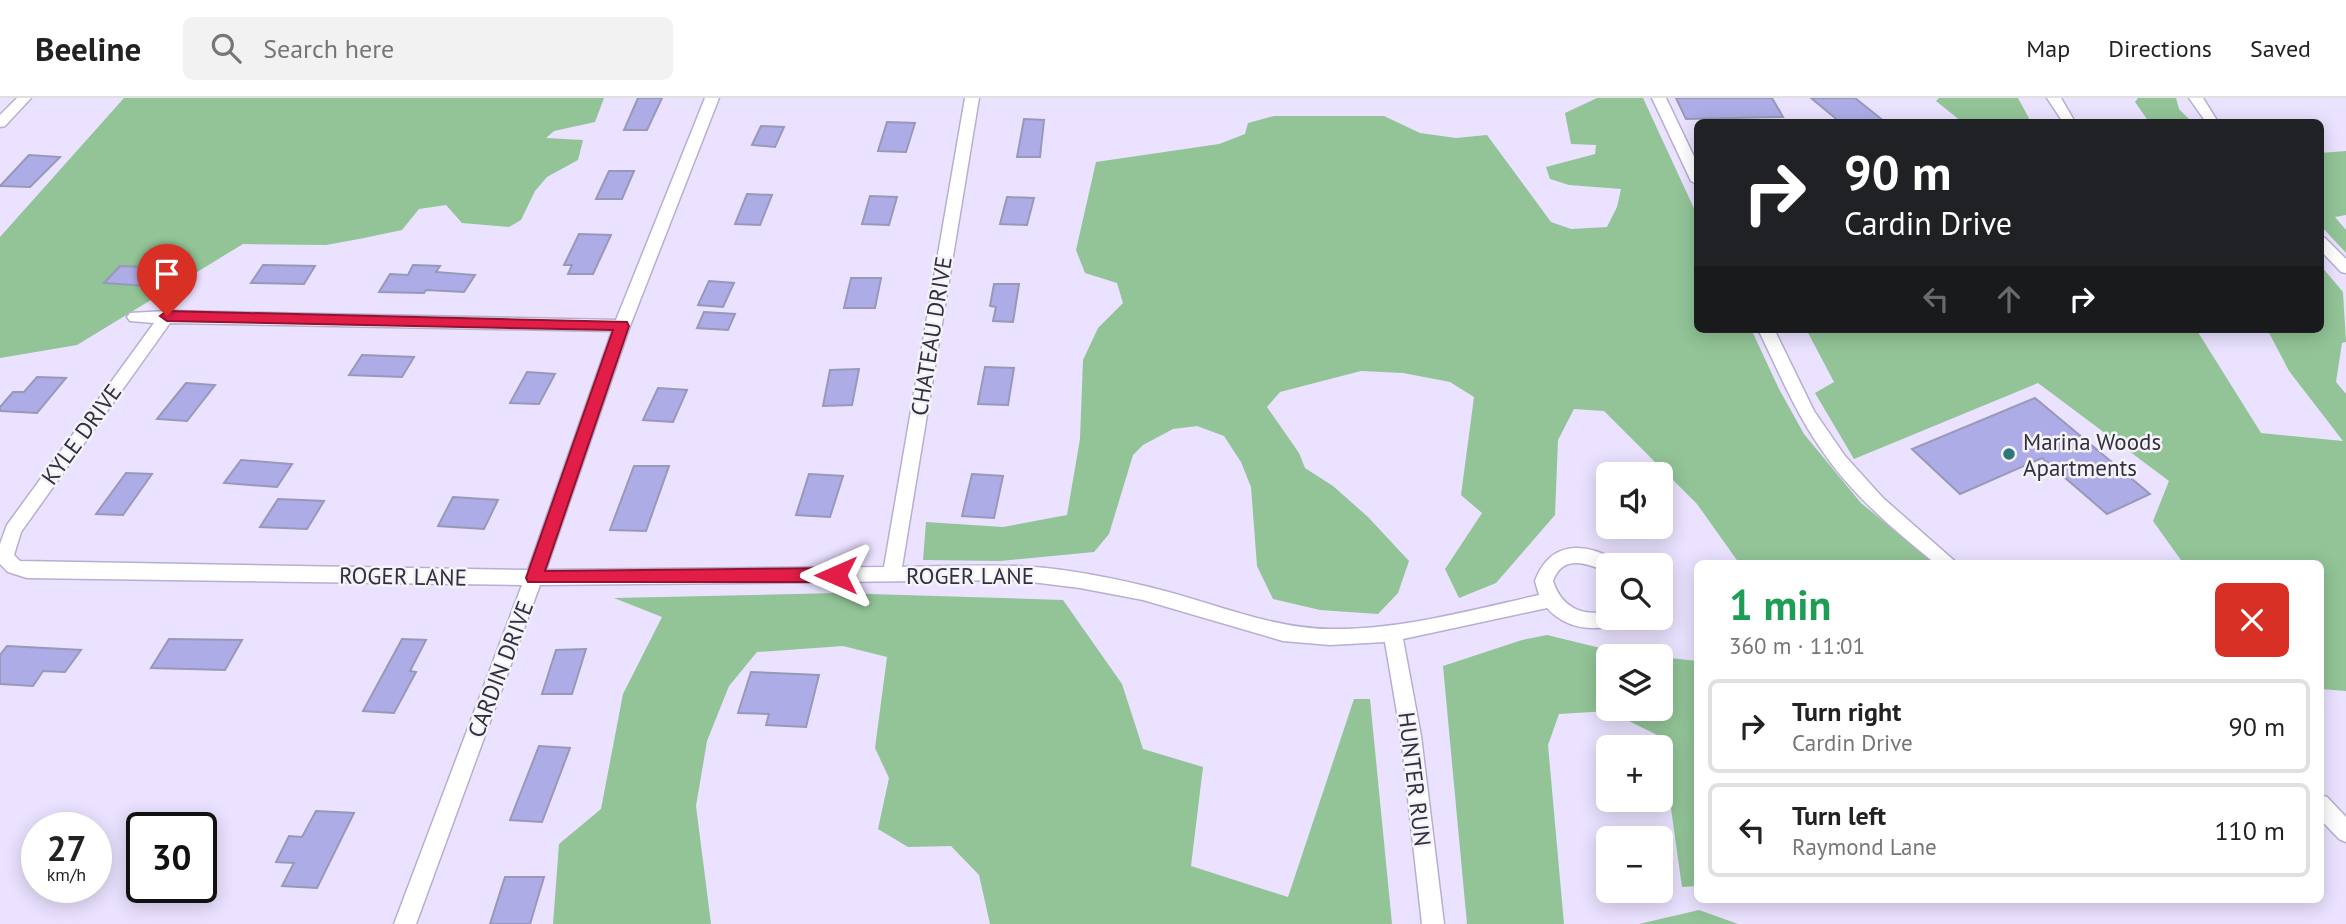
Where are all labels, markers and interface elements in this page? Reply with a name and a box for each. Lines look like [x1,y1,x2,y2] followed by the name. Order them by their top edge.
[183,17,673,80] search box
[35,27,141,70] text: Beeline
[207,29,245,67] icon: search
[263,32,394,65] text: Search here
[2026,33,2070,64] text: Map
[2108,33,2212,64] text: Directions
[2250,33,2311,64] text: Saved
[1844,140,1951,204] text: 90 m
[1729,147,1820,238] icon: right
[1844,202,2012,244] text: Cardin Drive
[137,244,197,316] pin
[904,254,958,418] street label: CHATEAU DRIVE
[148,255,186,293] icon: arrive
[1917,280,1955,318] icon: left
[1990,280,2028,318] icon: ahead
[2063,280,2101,318] icon: right
[35,378,127,490] street label: KYLE DRIVE
[2023,427,2161,482] place label: Marina Woods Apartments
[2001,446,2017,462] marker: Marina Woods Apartments
[1596,462,1673,903] map controls
[1596,462,1673,539] button: sound
[799,538,873,612] position arrow
[1596,553,1673,630] button: search
[339,560,467,592] street label: ROGER LANE
[906,561,1034,590] street label: ROGER LANE
[1729,577,1831,632] text: 1 min
[2215,583,2289,657] button: close
[461,597,539,741] street label: CARDIN DRIVE
[1729,631,1865,660] text: 360 m · 11:01
[1596,644,1673,721] button: layers
[1792,695,1901,728] text: Turn right
[1733,707,1771,745] icon: right
[1392,710,1438,848] street label: HUNTER RUN
[2229,710,2285,743] text: 90 m
[1792,728,1913,757] text: Cardin Drive
[1596,735,1673,812] button: +
[1792,799,1886,832] text: Turn left
[1733,811,1771,849] icon: left
[126,812,217,903] speed limit sign: 30
[2214,814,2285,847] text: 110 m
[47,825,86,871] text: 27
[1596,826,1673,903] button: −
[1792,832,1937,861] text: Raymond Lane
[47,863,86,886] text: km/h

